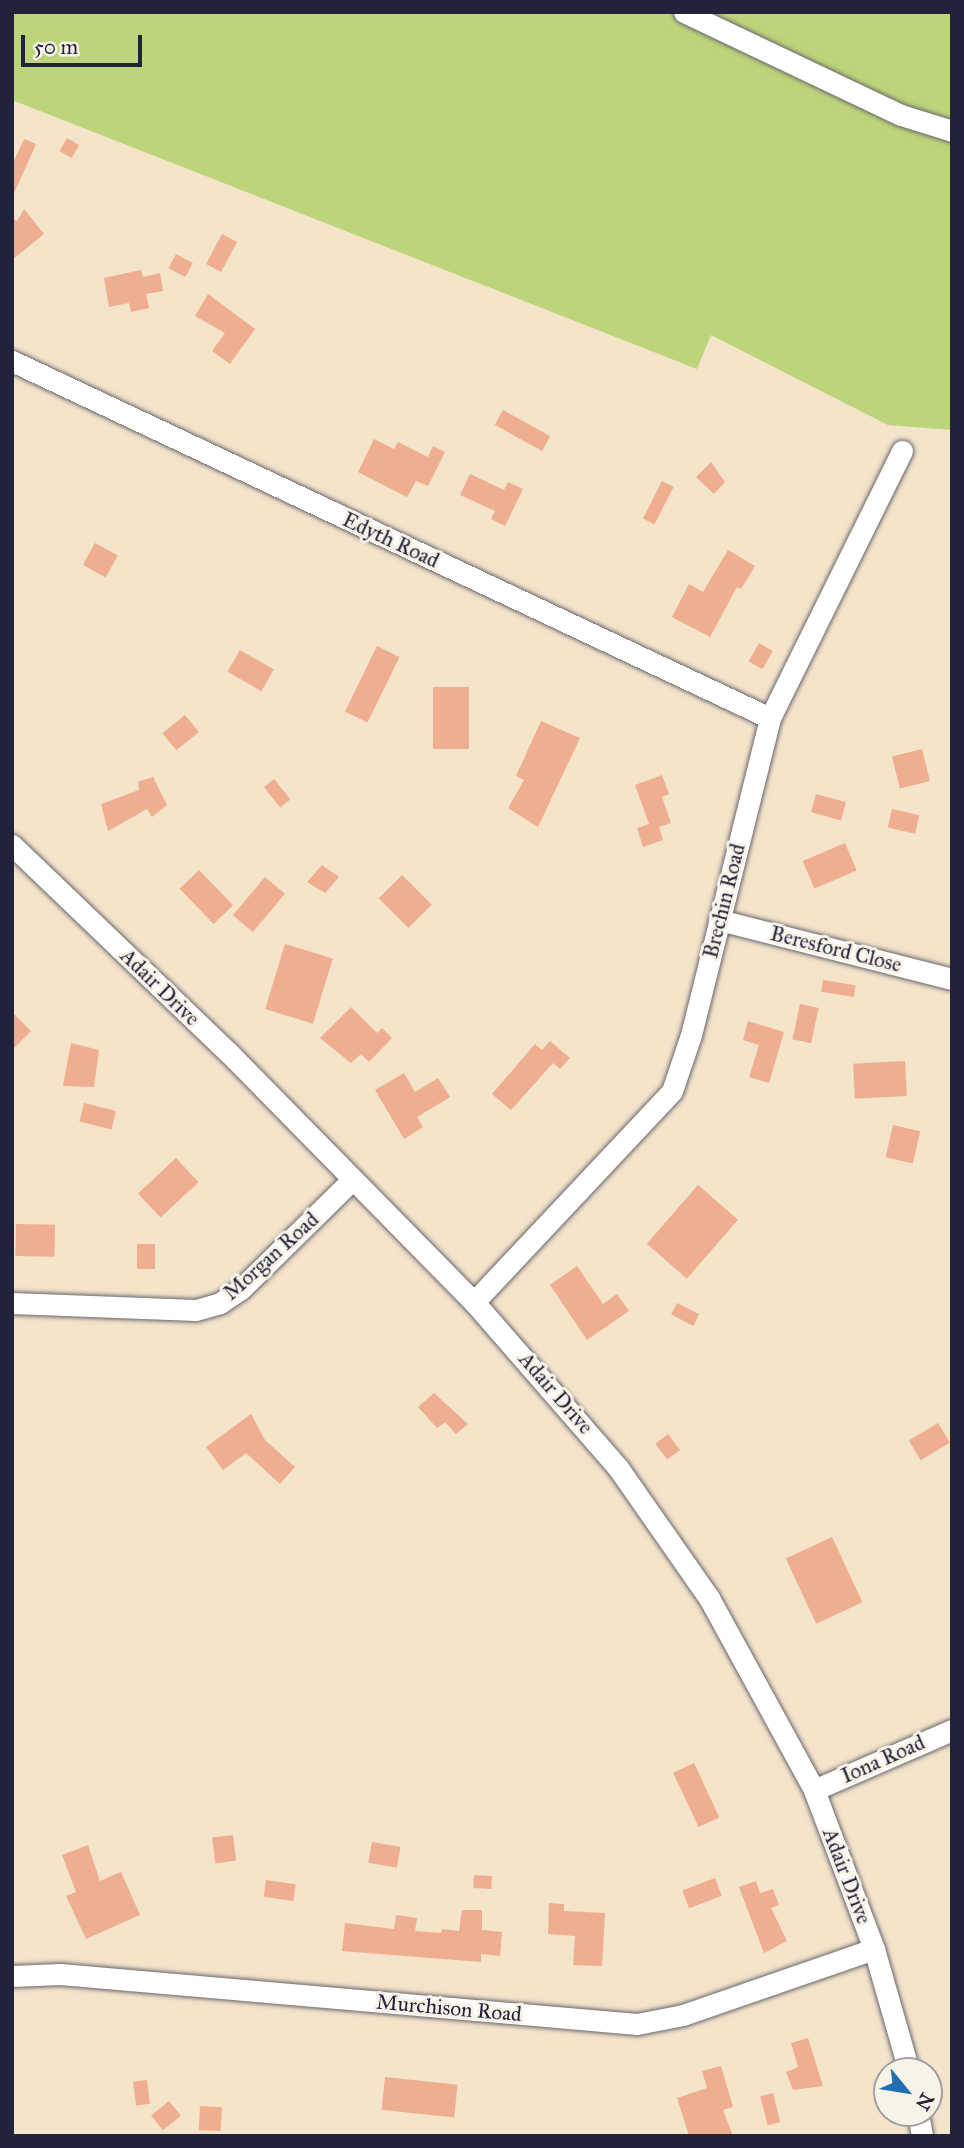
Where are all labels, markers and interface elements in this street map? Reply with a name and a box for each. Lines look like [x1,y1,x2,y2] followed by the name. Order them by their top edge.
[24,21,145,65] scale bar
[34,34,78,60] text: 50 m
[339,507,443,573] street label: Edyth Road
[698,841,750,961] street label: Brechin Road
[768,921,904,977] street label: Beresford Close
[115,943,205,1031] street label: Adair Drive
[218,1207,324,1305] street label: Morgan Road
[514,1347,598,1439] street label: Adair Drive
[837,1729,929,1789] street label: Iona Road
[817,1825,877,1927] street label: Adair Drive
[375,1989,523,2027] street label: Murchison Road
[873,2057,943,2127] north arrow
[911,2089,939,2114] text: N

